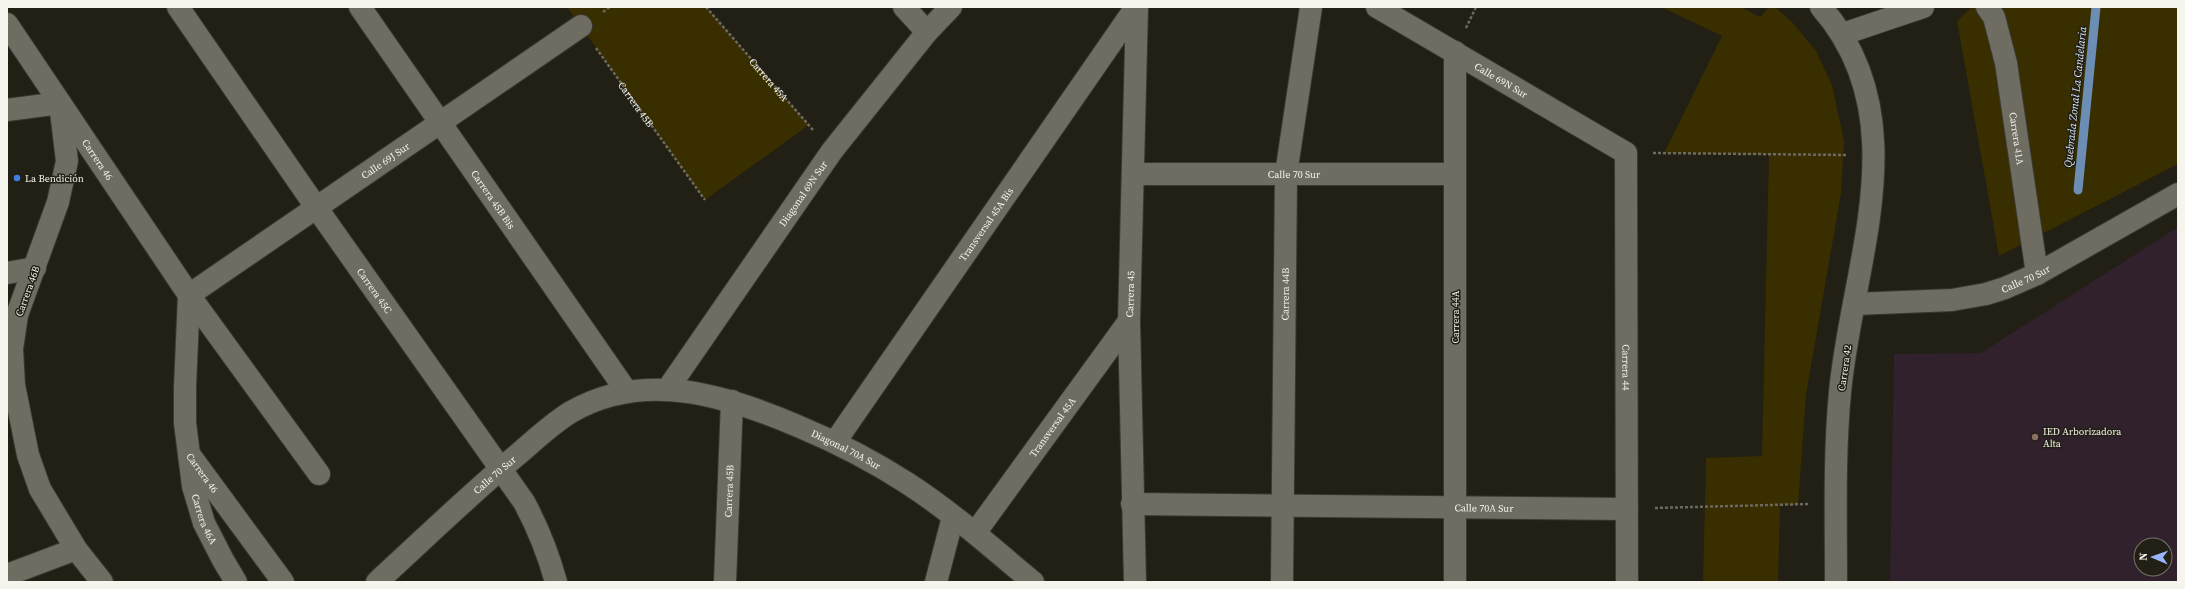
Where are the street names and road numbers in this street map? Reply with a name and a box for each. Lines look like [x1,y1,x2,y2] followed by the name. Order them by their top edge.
[746,55,791,104] street label: Carrera 45A
[1472,60,1531,101] street label: Calle 69N Sur
[615,79,656,130] street label: Carrera 45B
[2006,111,2027,166] street label: Carrera 41A
[79,137,116,182] street label: Carrera 46
[359,139,413,182] street label: Calle 69J Sur
[776,158,831,229] street label: Diagonal 69N Sur
[468,168,518,231] street label: Carrera 45B Bis
[1268,168,1321,181] street label: Calle 70 Sur
[956,185,1016,264] street label: Transversal 45A Bis
[2000,262,2053,296] street label: Calle 70 Sur
[12,264,43,318] street label: Carrera 46B
[354,265,395,316] street label: Carrera 45C
[1279,268,1292,320] street label: Carrera 44B
[1123,271,1137,317] street label: Carrera 45
[1449,290,1462,344] street label: Carrera 44A
[1619,344,1633,391] street label: Carrera 44
[1835,344,1854,392] street label: Carrera 42
[1026,395,1079,460] street label: Transversal 45A
[809,427,884,473] street label: Diagonal 70A Sur
[183,450,221,495] street label: Carrera 46
[471,453,519,497] street label: Calle 70 Sur
[722,465,737,518] street label: Carrera 45B
[189,492,220,547] street label: Carrera 46A
[1454,501,1514,515] street label: Calle 70A Sur

